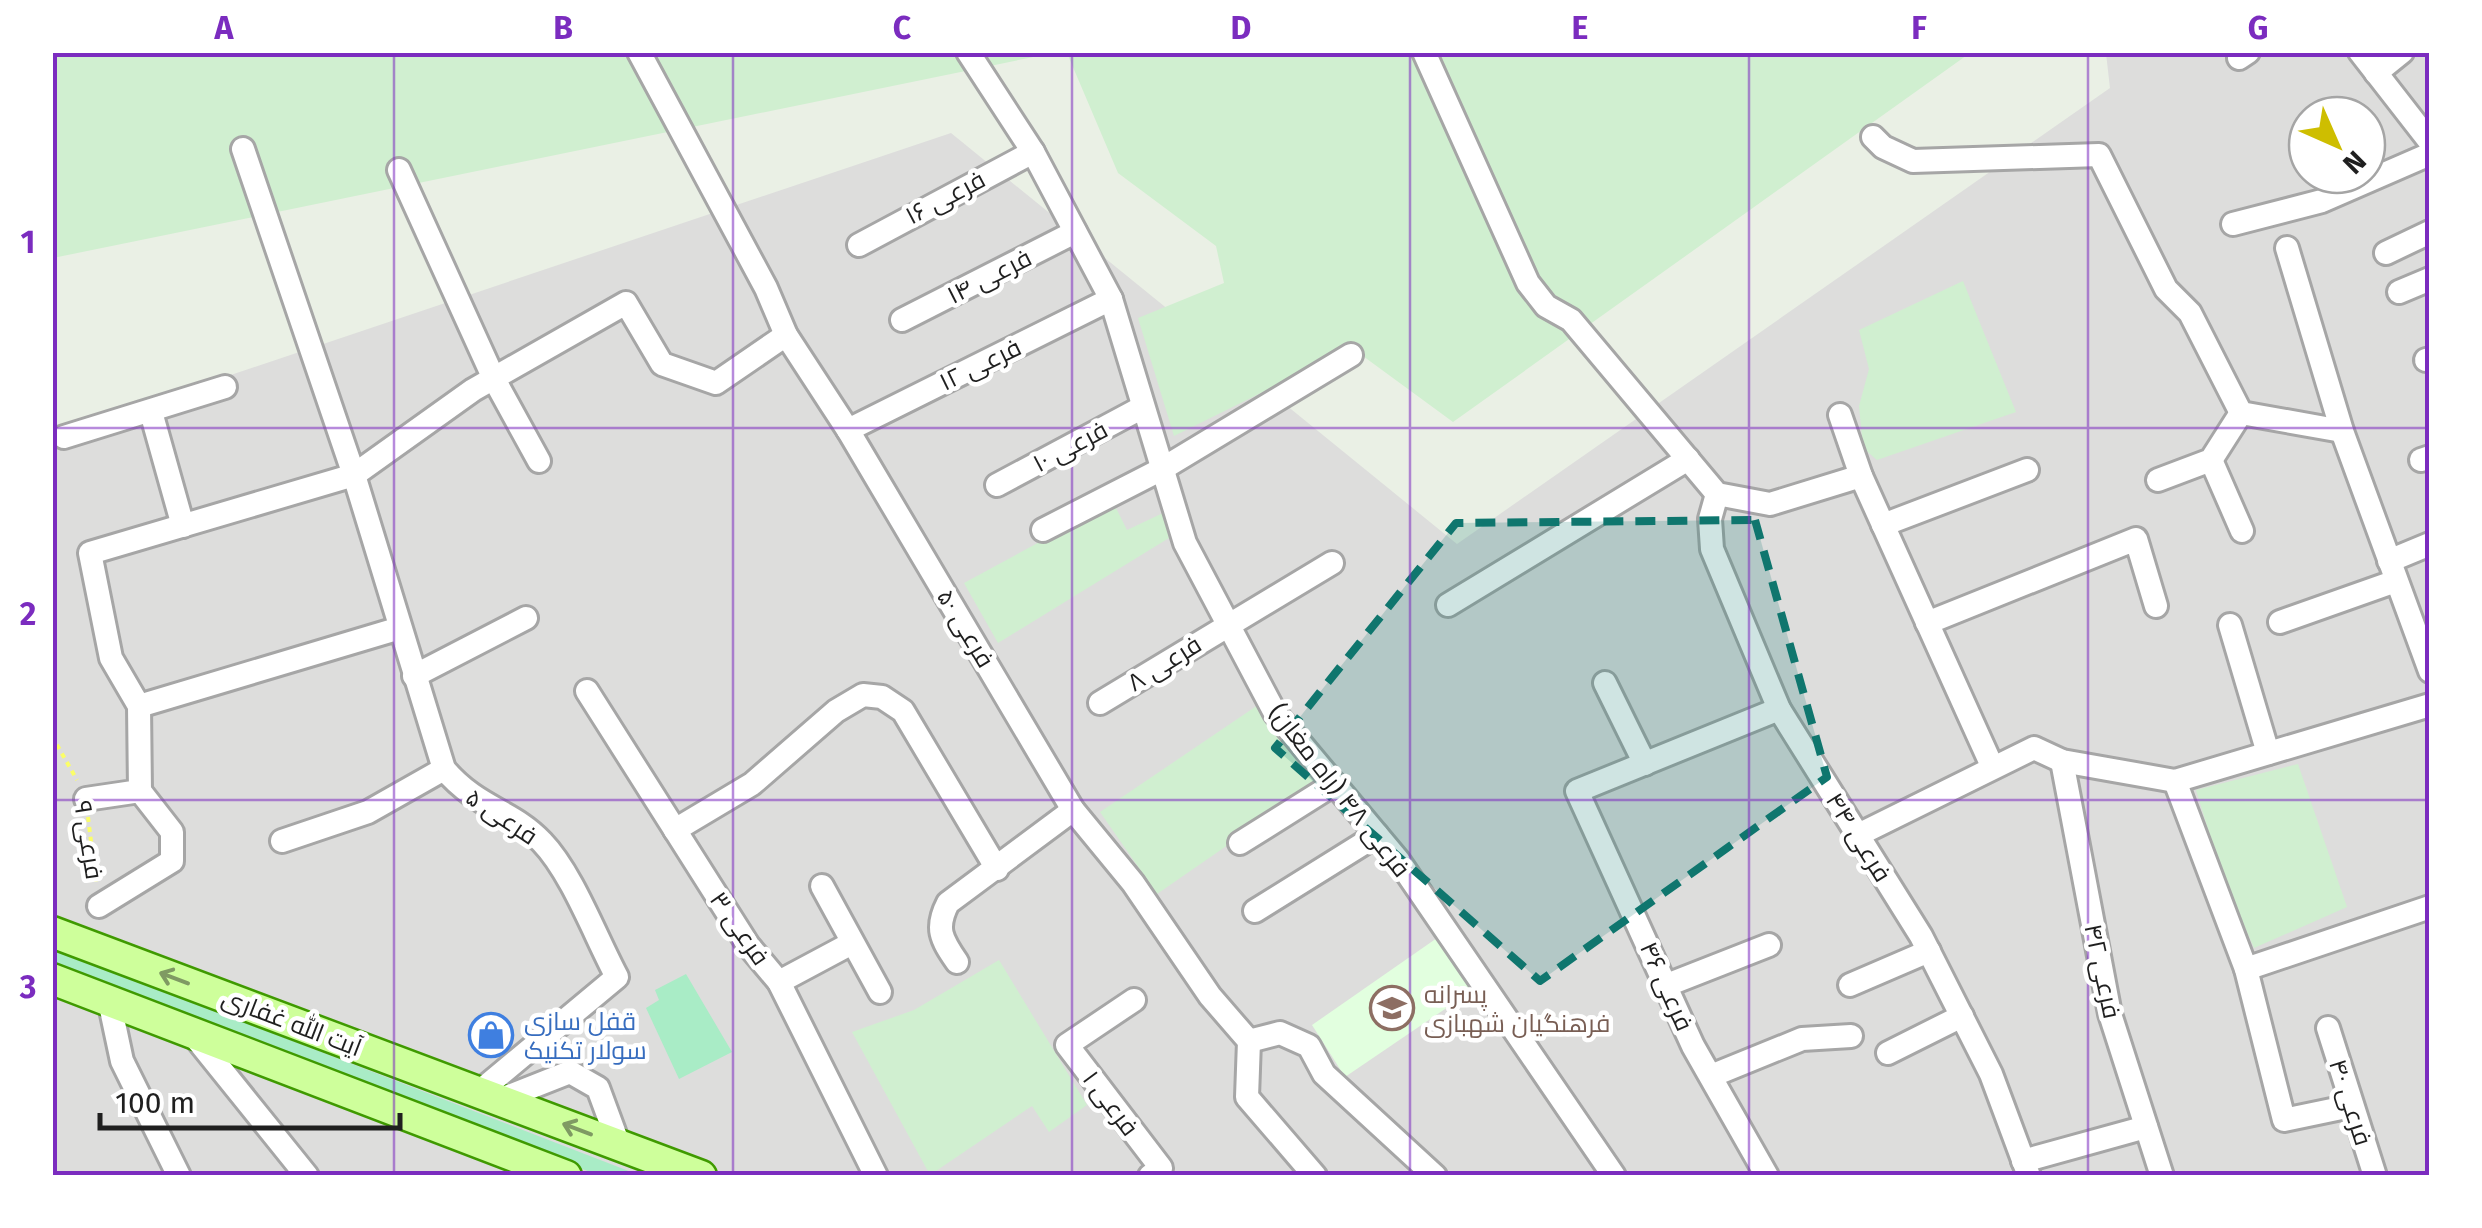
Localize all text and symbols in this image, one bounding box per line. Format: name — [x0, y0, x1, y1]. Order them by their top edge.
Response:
text: A — [214, 9, 235, 47]
text: B — [553, 9, 573, 47]
text: C — [893, 9, 912, 47]
text: D — [1231, 9, 1251, 47]
text: E — [1572, 9, 1588, 47]
text: F — [1911, 9, 1927, 47]
text: G — [2248, 9, 2268, 47]
north arrow — [2287, 95, 2387, 195]
text: N — [2336, 144, 2373, 181]
street label: فرعی ۱۶ — [901, 164, 990, 231]
text: 1 — [21, 223, 35, 261]
street label: فرعی ۱۴ — [942, 243, 1037, 311]
street label: فرعی ۱۲ — [935, 332, 1026, 397]
street label: فرعی ۱۰ — [1028, 415, 1113, 479]
street label: فرعی ۵۰ — [930, 584, 1000, 673]
text: 2 — [20, 595, 36, 633]
street label: فرعی ۸ — [1122, 629, 1207, 698]
street label: فرعی ۴۸ (راه مغان) — [1262, 698, 1416, 883]
street label: فرعی ۵ — [460, 782, 543, 852]
street label: فرعی ۴۴ — [1819, 787, 1897, 888]
street label: فرعی ۹ — [67, 799, 109, 882]
street label: فرعی ۳ — [703, 886, 775, 971]
street label: فرعی ۴۲ — [2077, 921, 2127, 1021]
street label: فرعی ۴۶ — [1633, 937, 1699, 1036]
text: 3 — [19, 968, 36, 1006]
one-way arrow — [159, 968, 190, 986]
place label: پسرانه فرهنگیان شهبازی — [1424, 980, 1611, 1039]
street label: آیت الله غفاری — [218, 981, 367, 1063]
school or university icon: پسرانه فرهنگیان شهبازی — [1369, 985, 1415, 1031]
place label: قفل سازی سولار تکنیک — [524, 1007, 647, 1066]
shop icon: قفل سازی سولار تکنیک — [468, 1012, 514, 1058]
street label: فرعی ۴۰ — [2322, 1055, 2378, 1149]
street label: فرعی ۱ — [1076, 1065, 1144, 1142]
scale bar — [100, 1068, 400, 1130]
text: 100 m — [115, 1085, 195, 1121]
one-way arrow — [562, 1119, 593, 1137]

